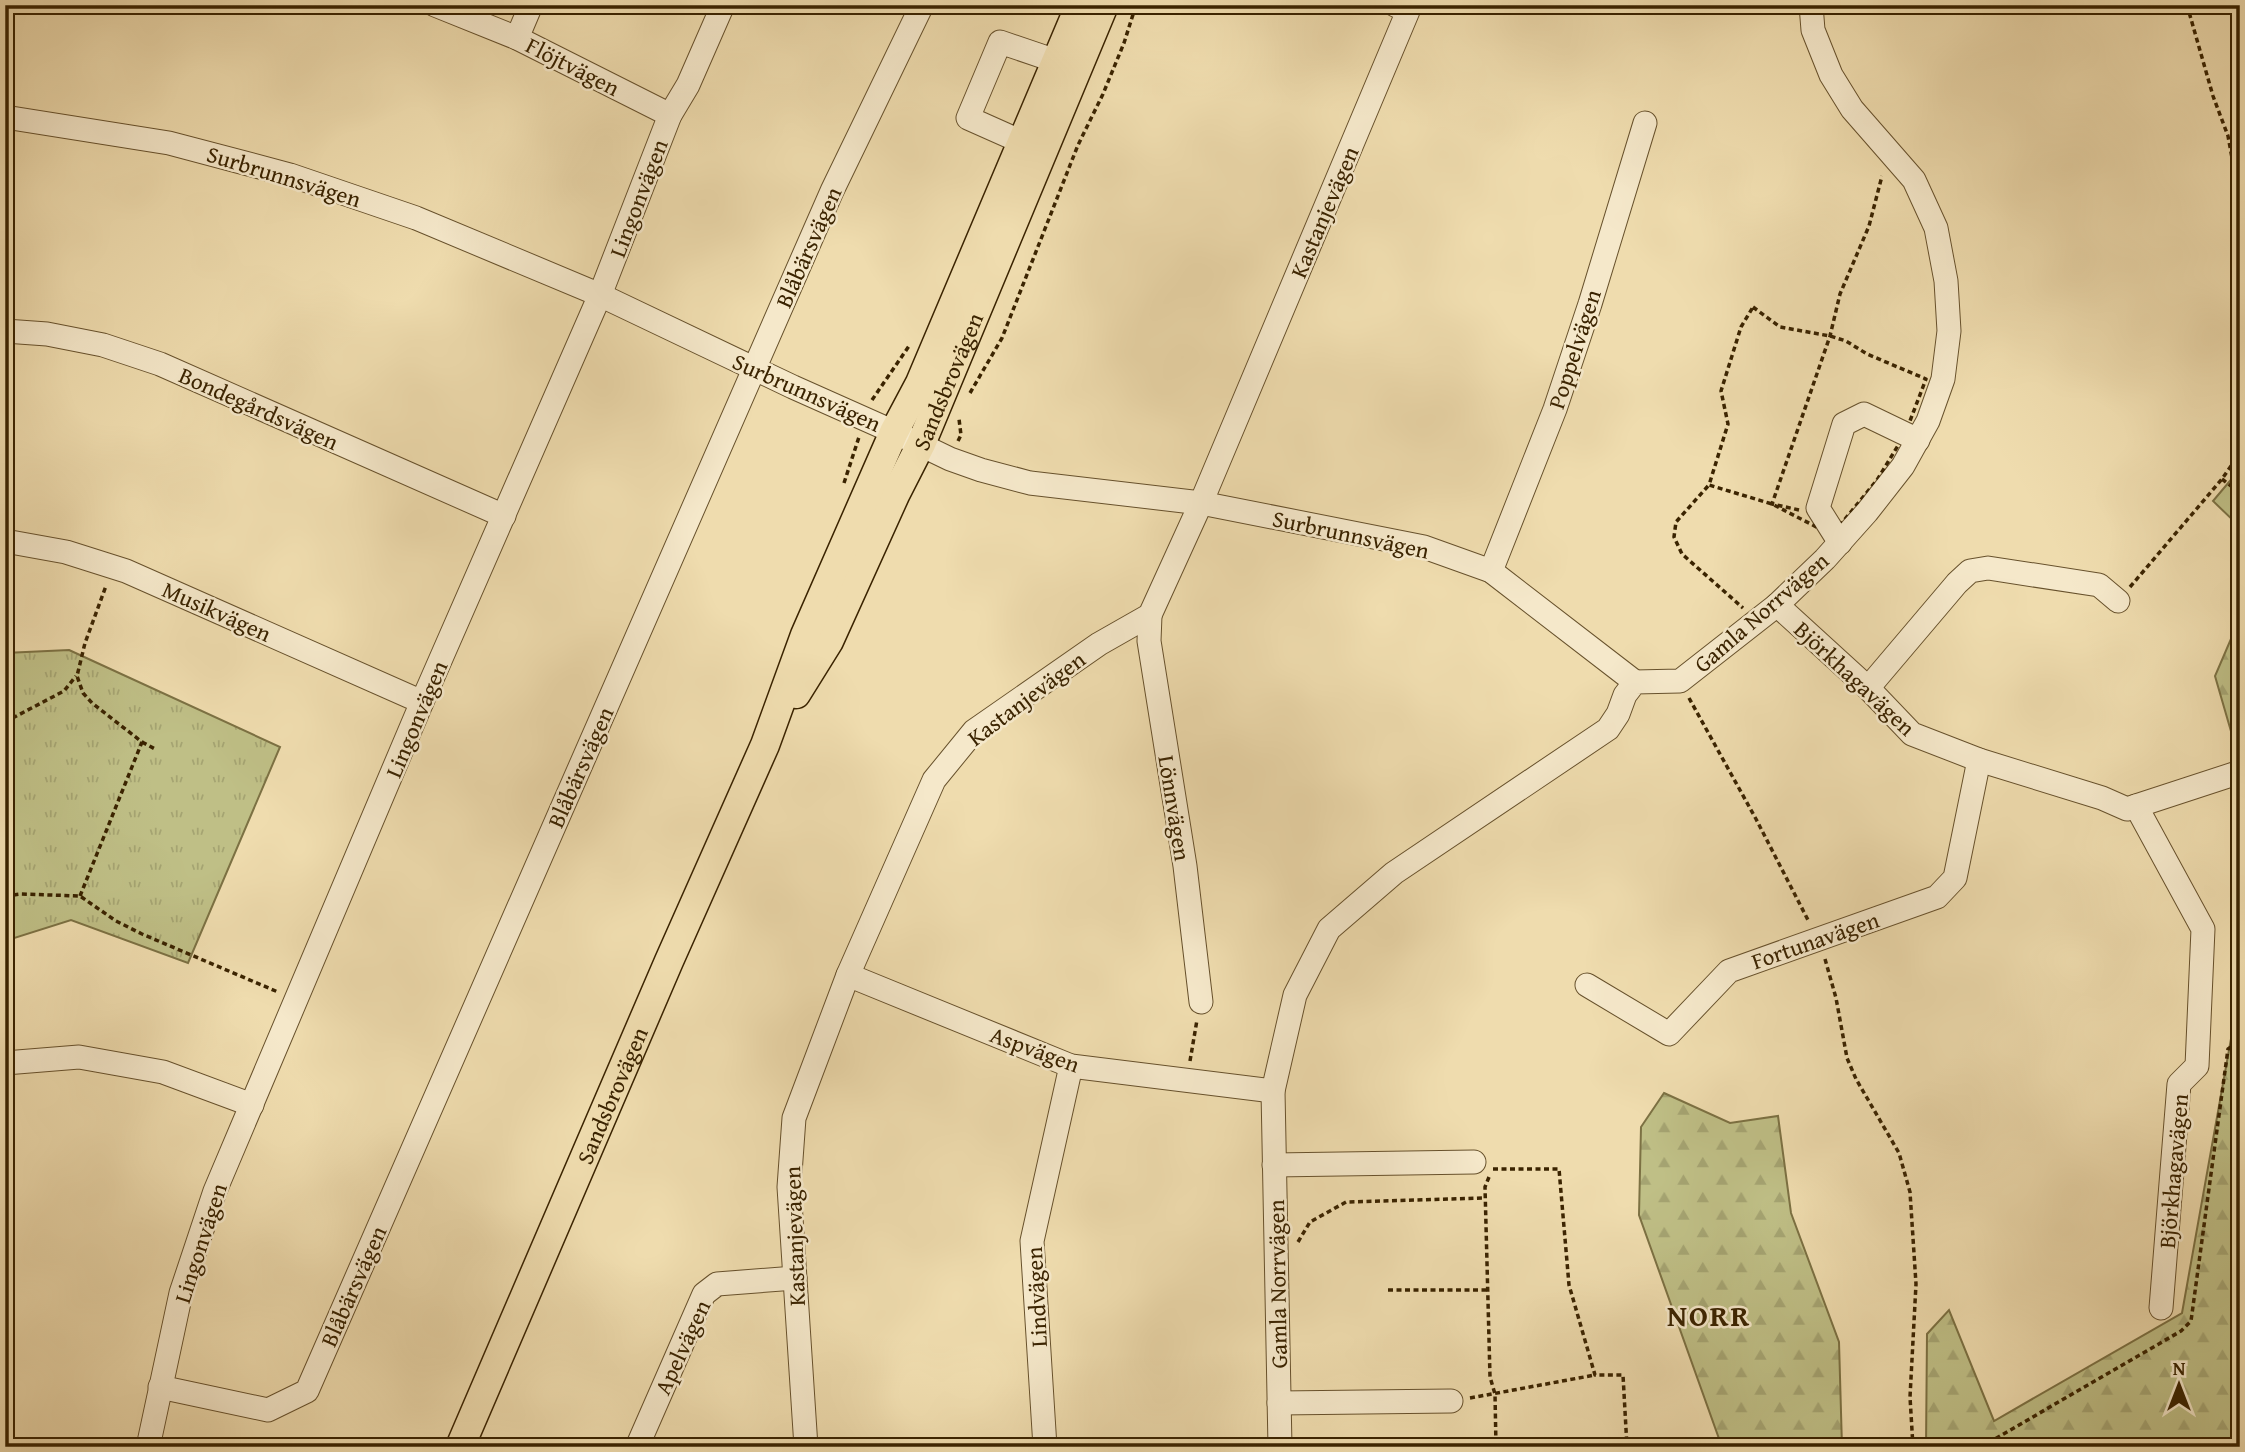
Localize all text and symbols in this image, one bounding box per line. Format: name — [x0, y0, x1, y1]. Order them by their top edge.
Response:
street label: Flöjtvägen — [520, 28, 626, 104]
street label: Lingonvägen — [600, 134, 676, 262]
street label: Surbrunnsvägen — [203, 137, 365, 215]
street label: Kastanjevägen — [1281, 141, 1367, 283]
street label: Blåbärsvägen — [767, 181, 849, 313]
street label: Poppelvägen — [1539, 285, 1609, 413]
street label: Sandsbrovägen — [904, 307, 991, 455]
street label: Surbrunnsvägen — [727, 345, 887, 440]
street label: Bondegårdsvägen — [174, 358, 344, 458]
street label: Surbrunnsvägen — [1270, 501, 1432, 567]
street label: Gamla Norrvägen — [1686, 544, 1836, 680]
street label: Musikvägen — [157, 572, 277, 650]
street label: Björkhagavägen — [1787, 613, 1923, 743]
street label: Kastanjevägen — [960, 643, 1092, 753]
street label: Lingonvägen — [377, 655, 455, 783]
street label: Blåbärsvägen — [539, 701, 621, 833]
street label: Lönnvägen — [1150, 753, 1200, 863]
street label: Fortunavägen — [1747, 903, 1883, 977]
street label: Aspvägen — [986, 1018, 1084, 1080]
street label: Sandsbrovägen — [567, 1021, 655, 1169]
street label: Björkhagavägen — [2150, 1092, 2196, 1250]
street label: Kastanjevägen — [775, 1165, 813, 1307]
street label: Lingonvägen — [165, 1179, 235, 1307]
street label: Gamla Norrvägen — [1259, 1199, 1295, 1369]
street label: Blåbärsvägen — [312, 1220, 394, 1352]
street label: Lindvägen — [1017, 1246, 1055, 1348]
district label: NORR — [1667, 1293, 1751, 1337]
street label: Apelvägen — [646, 1294, 718, 1400]
north arrow — [2144, 1350, 2214, 1420]
text: N — [2173, 1354, 2186, 1382]

